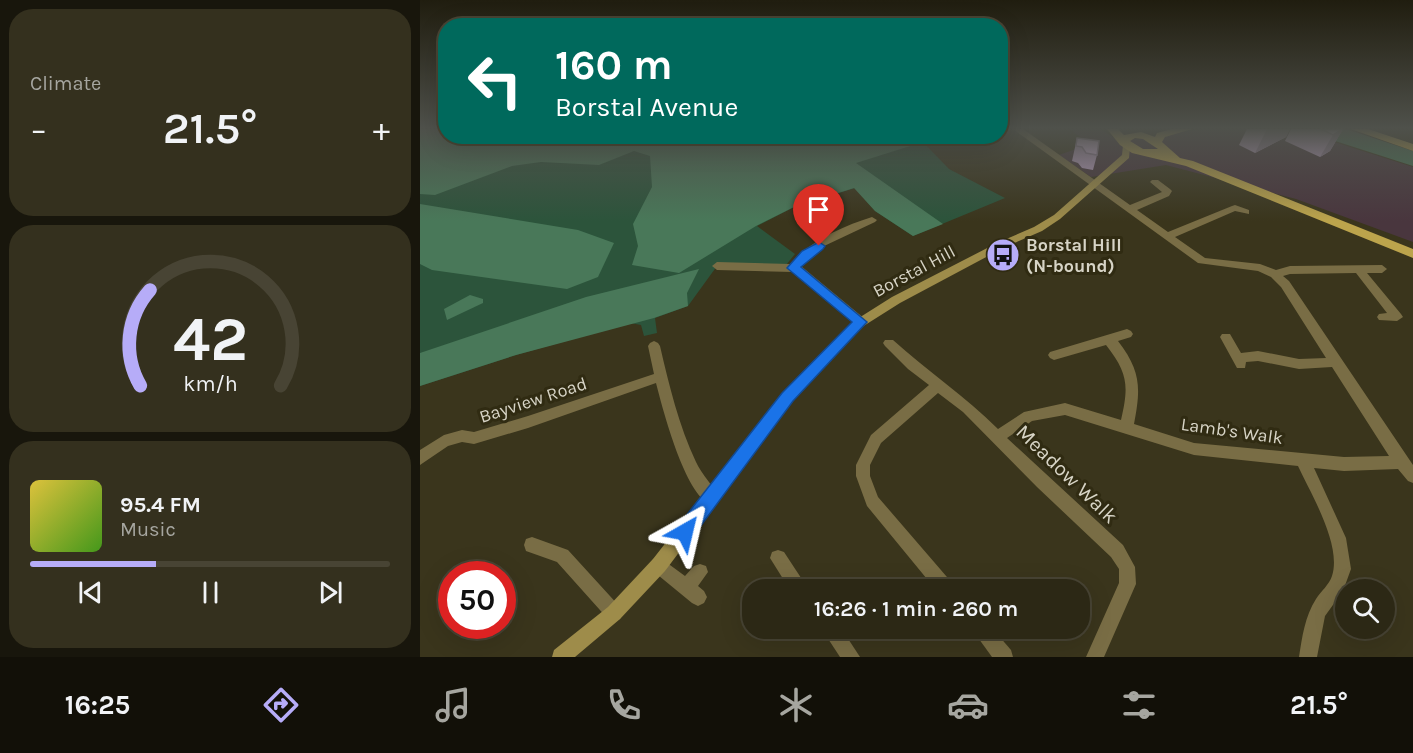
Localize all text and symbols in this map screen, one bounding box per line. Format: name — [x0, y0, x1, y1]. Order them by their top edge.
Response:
text: 160 m — [555, 40, 673, 90]
icon: left — [456, 42, 534, 120]
text: Climate — [30, 72, 101, 95]
text: Borstal Avenue — [555, 91, 738, 123]
text: 21.5° — [163, 102, 257, 154]
text: − — [30, 110, 47, 148]
text: + — [373, 110, 390, 148]
pin — [793, 184, 844, 246]
icon: arrive — [802, 193, 835, 226]
place label: Borstal Hill (N-bound) — [1026, 234, 1122, 277]
bus stop icon: Borstal Hill (N-bound) — [985, 237, 1021, 273]
street label: Borstal Hill — [869, 240, 959, 302]
text: 42 — [173, 303, 247, 376]
text: km/h — [183, 371, 237, 396]
street label: Bayview Road — [476, 372, 590, 428]
street label: Lamb's Walk — [1180, 413, 1284, 449]
street label: Meadow Walk — [1011, 420, 1123, 528]
text: 95.4 FM — [120, 492, 201, 518]
position arrow — [653, 500, 717, 564]
text: Music — [120, 518, 176, 541]
speed limit sign: 50 — [438, 561, 516, 639]
icon: previous — [74, 576, 107, 609]
icon: pause — [194, 576, 227, 609]
icon: next — [314, 576, 347, 609]
map controls — [1335, 579, 1395, 639]
button: search — [1335, 579, 1395, 639]
text: 16:26 · 1 min · 260 m — [814, 596, 1018, 622]
icon: directions — [260, 684, 302, 726]
icon: music — [432, 684, 474, 726]
icon: phone — [603, 684, 645, 726]
icon: climate — [775, 684, 817, 726]
icon: car — [947, 684, 989, 726]
icon: filters — [1118, 684, 1160, 726]
text: 16:25 — [65, 689, 130, 721]
text: 21.5° — [1290, 689, 1348, 721]

